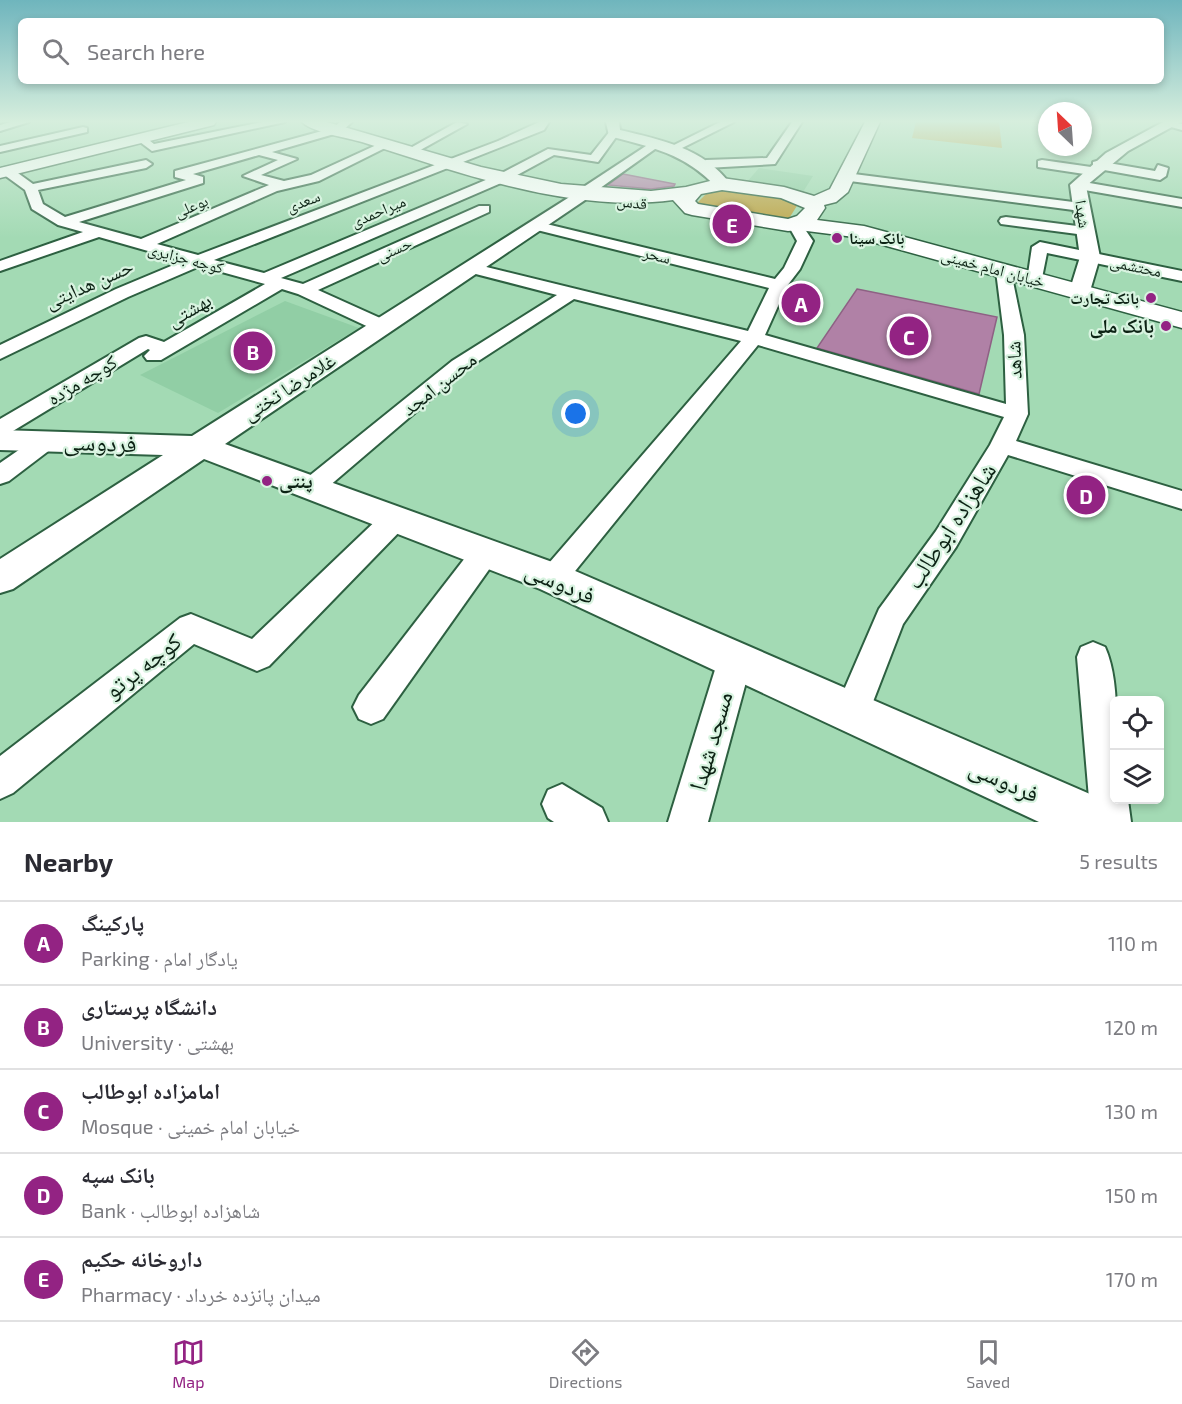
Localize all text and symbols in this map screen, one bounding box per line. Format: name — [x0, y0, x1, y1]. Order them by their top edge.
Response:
search box — [18, 18, 1164, 84]
icon: search — [39, 35, 72, 68]
text: Search here — [87, 38, 205, 64]
north arrow — [1038, 102, 1092, 156]
street label: سعدی — [283, 185, 323, 217]
street label: بوعلی — [171, 190, 211, 223]
street label: قدس — [616, 190, 648, 215]
street label: میراحمدی — [348, 191, 409, 232]
street label: شهدا — [1071, 199, 1095, 229]
pin: E — [712, 202, 752, 246]
place label: بانک سینا — [849, 228, 904, 248]
marker: بانک سینا — [830, 231, 844, 245]
street label: حسنی — [373, 232, 415, 266]
street label: کوچه جزایری — [146, 238, 226, 279]
street label: سحر — [640, 242, 673, 268]
street label: خیابان امام خمینی — [939, 245, 1047, 292]
street label: محتشمی — [1108, 251, 1163, 282]
street label: حسن هدایتی — [41, 253, 137, 314]
pin: A — [782, 280, 820, 326]
street label: بهشتی — [162, 287, 215, 332]
place label: بانک تجارت — [1070, 288, 1139, 308]
marker: بانک تجارت — [1144, 291, 1158, 305]
place label: بانک ملی — [1089, 313, 1154, 339]
pin: C — [890, 314, 928, 358]
marker: بانک ملی — [1159, 319, 1173, 333]
pin: B — [234, 328, 272, 374]
street label: شاهد — [1000, 341, 1026, 379]
street label: محسن امجد — [396, 346, 481, 421]
street label: غلامرضا تختی — [238, 347, 340, 426]
street label: کوچه مژده — [42, 349, 121, 410]
your location — [561, 399, 590, 428]
street label: فردوسی — [63, 426, 137, 458]
street label: شاهزاده ابوطالب — [898, 457, 1002, 594]
place label: پنتی — [279, 468, 313, 494]
pin: D — [1066, 472, 1106, 518]
marker: پنتی — [260, 474, 274, 488]
street label: فردوسی — [521, 554, 600, 610]
street label: کوچه پرتو — [98, 626, 187, 705]
street label: مسجد شهدا — [682, 688, 738, 793]
map controls — [1110, 696, 1164, 804]
button: locate — [1110, 696, 1164, 750]
button: layers — [1110, 750, 1164, 804]
street label: فردوسی — [965, 751, 1044, 809]
text: Nearby — [24, 846, 113, 877]
text: 5 results — [1079, 849, 1158, 873]
text: پارکینگ — [81, 909, 144, 935]
text: A — [37, 931, 50, 955]
text: 110 m — [1108, 931, 1158, 955]
text: Parking · یادگار امام — [81, 946, 238, 970]
text: دانشگاه پرستاری — [81, 993, 217, 1019]
text: B — [37, 1015, 50, 1039]
text: 120 m — [1105, 1015, 1158, 1039]
text: University · بهشتی — [81, 1030, 234, 1054]
text: امامزاده ابوطالب — [81, 1077, 220, 1103]
text: C — [38, 1099, 49, 1123]
text: 130 m — [1105, 1099, 1158, 1123]
text: Mosque · خیابان امام خمینی — [81, 1114, 300, 1138]
text: بانک سپه — [81, 1161, 155, 1187]
text: D — [37, 1183, 50, 1207]
text: 150 m — [1105, 1183, 1158, 1207]
text: Bank · شاهزاده ابوطالب — [81, 1198, 260, 1222]
text: داروخانه حکیم — [81, 1245, 202, 1271]
text: E — [38, 1267, 49, 1291]
text: 170 m — [1106, 1267, 1158, 1291]
text: Pharmacy · میدان پانزده خرداد — [81, 1282, 321, 1306]
tab: Map — [172, 1336, 205, 1391]
tab: Directions — [549, 1336, 622, 1391]
tab: Saved — [966, 1336, 1010, 1391]

